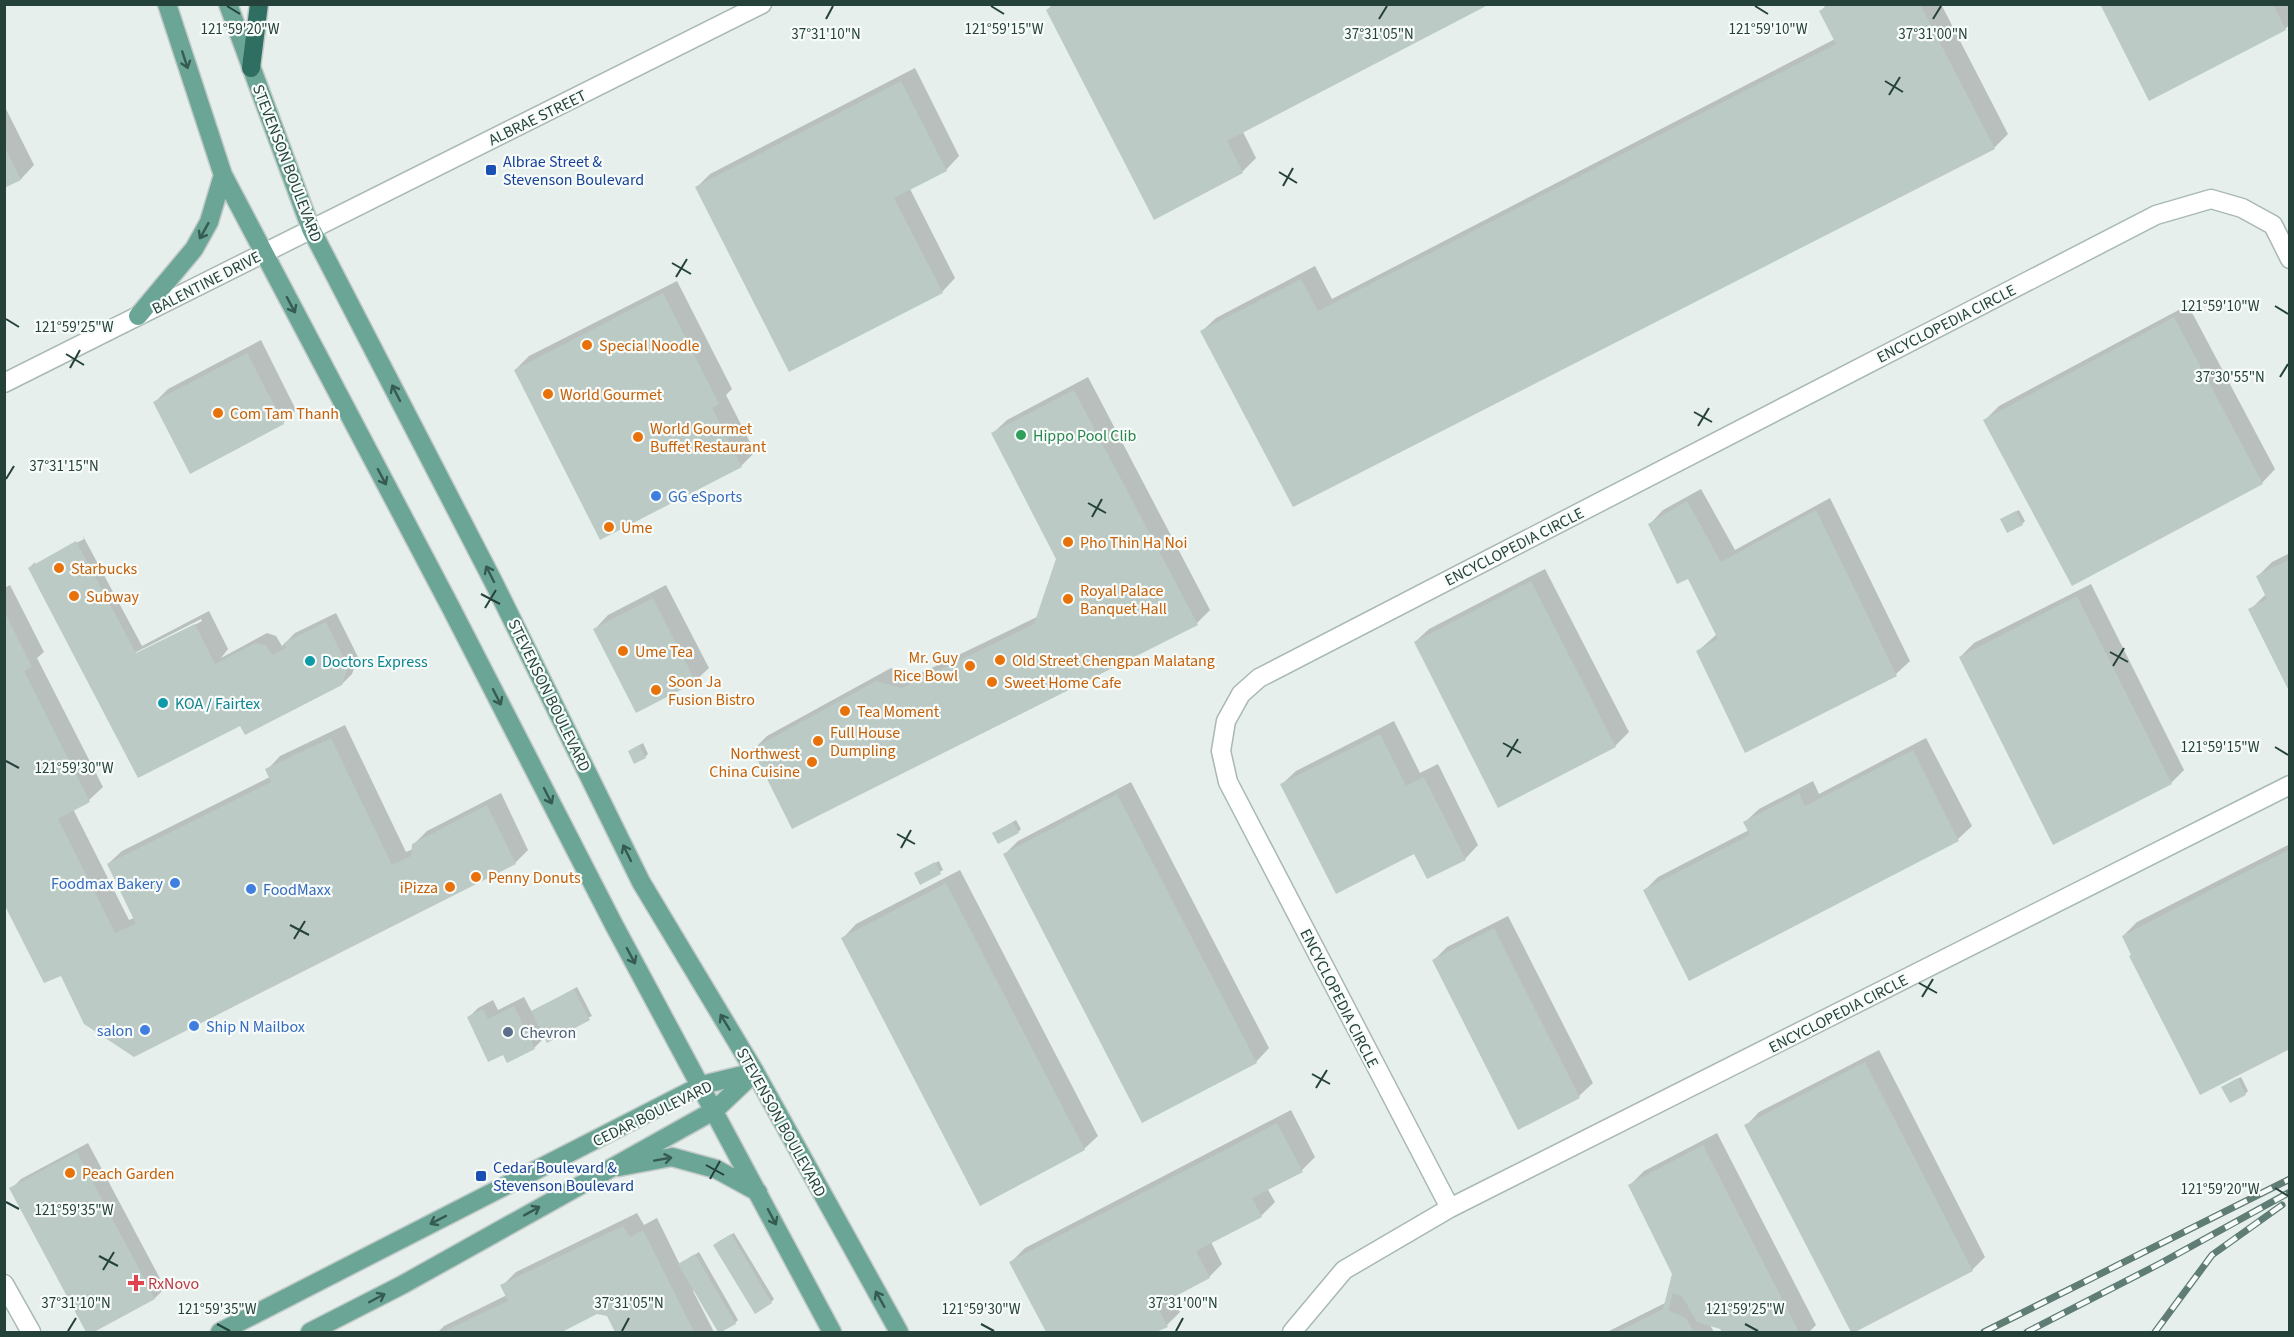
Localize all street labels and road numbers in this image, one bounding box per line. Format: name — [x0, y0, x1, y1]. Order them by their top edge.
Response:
street label: STEVENSON BOULEVARD — [247, 81, 327, 245]
street label: ALBRAE STREET — [485, 84, 591, 151]
street label: BALENTINE DRIVE — [148, 246, 265, 320]
street label: ENCYCLOPEDIA CIRCLE — [1873, 279, 2020, 369]
street label: ENCYCLOPEDIA CIRCLE — [1441, 502, 1588, 592]
street label: STEVENSON BOULEVARD — [503, 615, 596, 776]
street label: ENCYCLOPEDIA CIRCLE — [1294, 925, 1384, 1072]
street label: ENCYCLOPEDIA CIRCLE — [1765, 969, 1912, 1059]
street label: STEVENSON BOULEVARD — [731, 1044, 831, 1201]
street label: CEDAR BOULEVARD — [589, 1075, 716, 1152]

